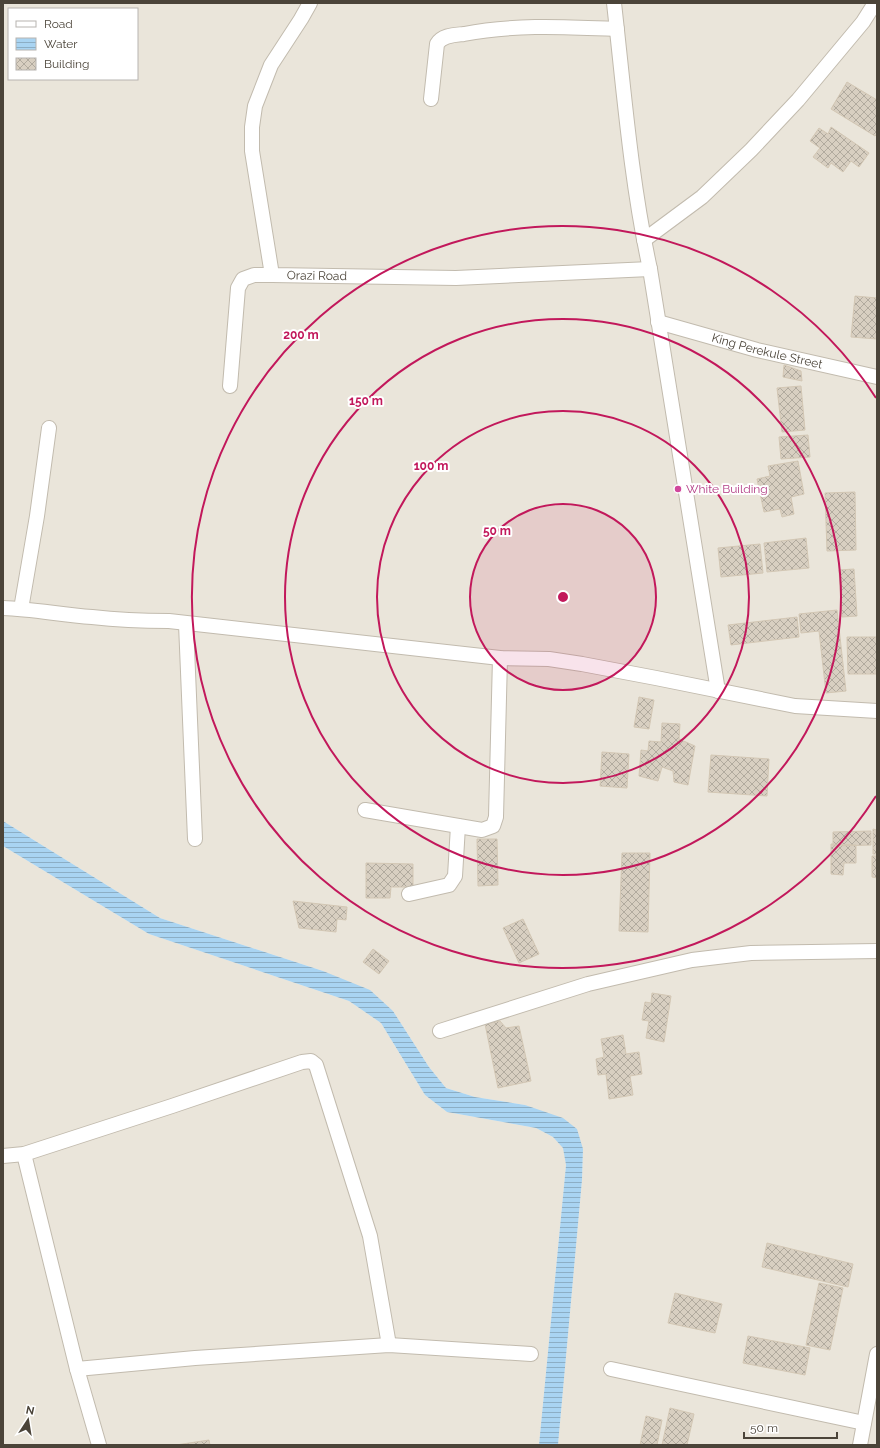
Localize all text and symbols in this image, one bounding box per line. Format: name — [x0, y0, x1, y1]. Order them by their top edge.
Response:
legend — [8, 8, 138, 80]
text: Road — [44, 17, 73, 31]
text: Water — [44, 37, 78, 51]
text: Building — [44, 57, 90, 71]
street label: Orazi Road — [287, 268, 347, 283]
text: 200 m — [283, 328, 319, 342]
street label: King Perekule Street — [710, 331, 824, 372]
text: 150 m — [349, 394, 383, 408]
text: 100 m — [414, 459, 448, 473]
place label: White Building — [686, 482, 768, 496]
marker: White Building — [673, 484, 683, 494]
text: 50 m — [483, 524, 511, 538]
centre of rings — [556, 590, 570, 604]
north arrow — [8, 1400, 48, 1440]
text: N — [25, 1403, 35, 1418]
scale bar — [744, 1414, 837, 1440]
text: 50 m — [750, 1421, 778, 1435]

